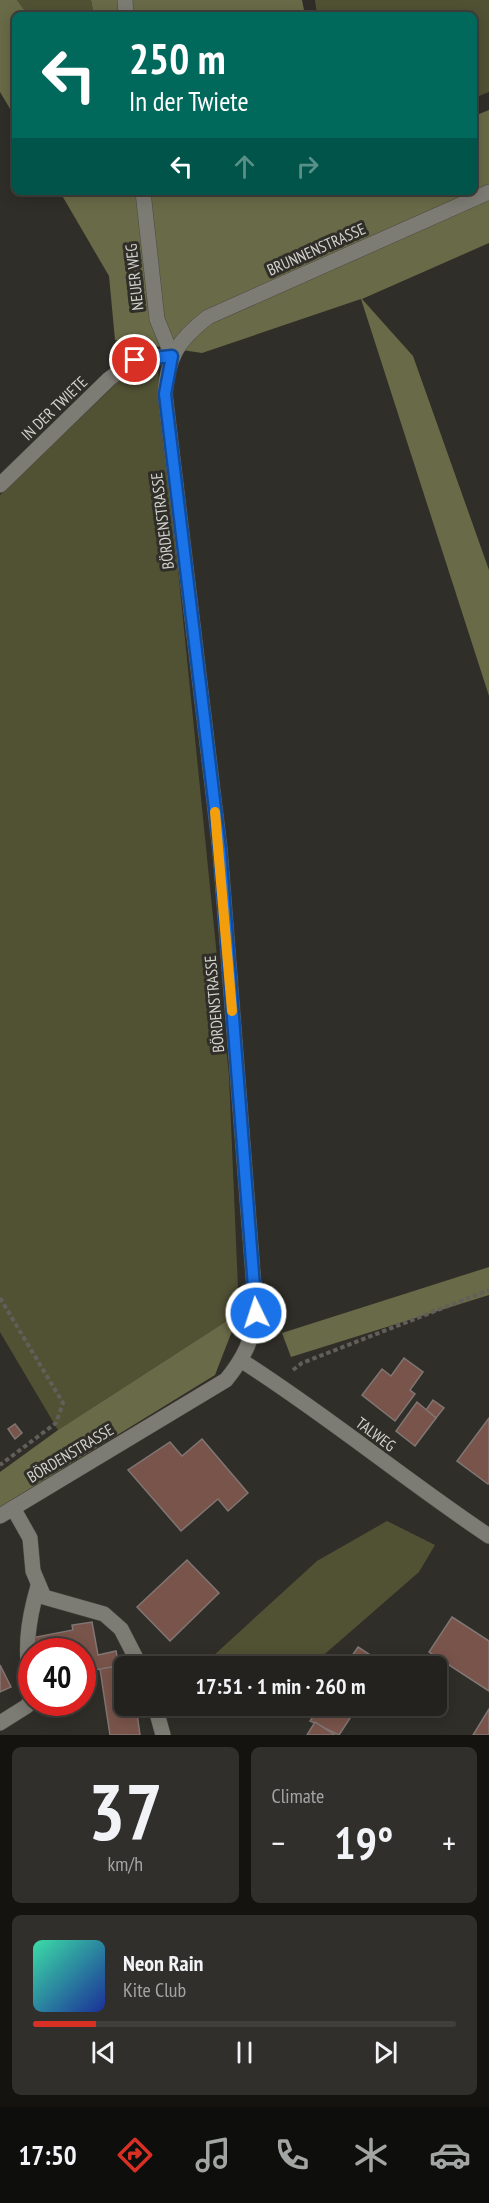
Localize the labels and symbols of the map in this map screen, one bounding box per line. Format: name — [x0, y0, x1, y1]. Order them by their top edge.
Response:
street label: BRUNNENSTRASSE — [264, 218, 368, 280]
street label: NEUER WEG — [121, 243, 147, 311]
pin — [109, 334, 160, 385]
street label: IN DER TWIETE — [17, 372, 91, 444]
street label: BÖRDENSTRASSE — [146, 471, 178, 571]
street label: BÖRDENSTRASSE — [200, 955, 228, 1053]
position arrow — [224, 1281, 288, 1345]
street label: TALWEG — [352, 1412, 400, 1456]
street label: BÖRDENSTRASSE — [23, 1419, 117, 1487]
speed limit sign: 40 — [18, 1638, 96, 1716]

